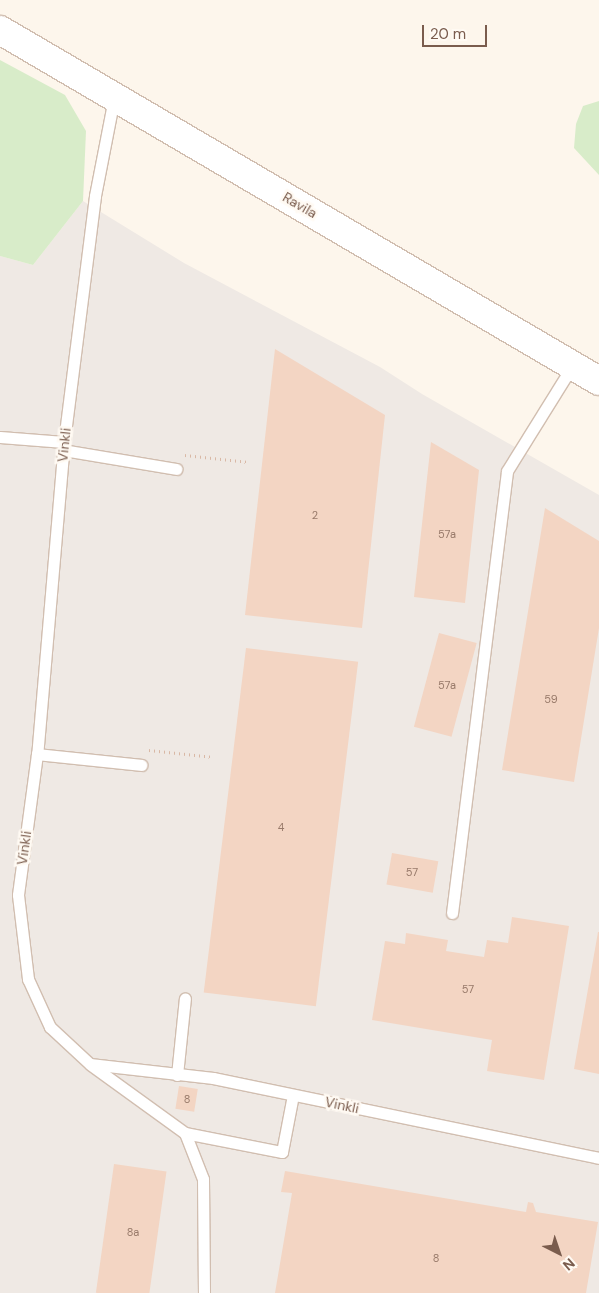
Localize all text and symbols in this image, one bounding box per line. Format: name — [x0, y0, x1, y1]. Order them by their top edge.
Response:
scale bar — [424, 15, 489, 47]
text: 20 m — [430, 24, 466, 44]
street label: Ravila — [280, 188, 320, 222]
street label: Vinkli — [54, 427, 74, 463]
house number: 2 — [312, 508, 318, 522]
house number: 57a — [438, 527, 456, 541]
house number: 57a — [438, 678, 456, 692]
house number: 59 — [544, 692, 558, 706]
house number: 4 — [278, 820, 284, 834]
street label: Vinkli — [13, 830, 35, 866]
house number: 57 — [406, 865, 418, 879]
house number: 57 — [462, 982, 474, 996]
house number: 8 — [184, 1092, 190, 1106]
street label: Vinkli — [323, 1093, 361, 1117]
house number: 8a — [127, 1225, 139, 1239]
north arrow — [534, 1228, 584, 1278]
house number: 8 — [433, 1251, 439, 1265]
text: N — [559, 1254, 579, 1274]

